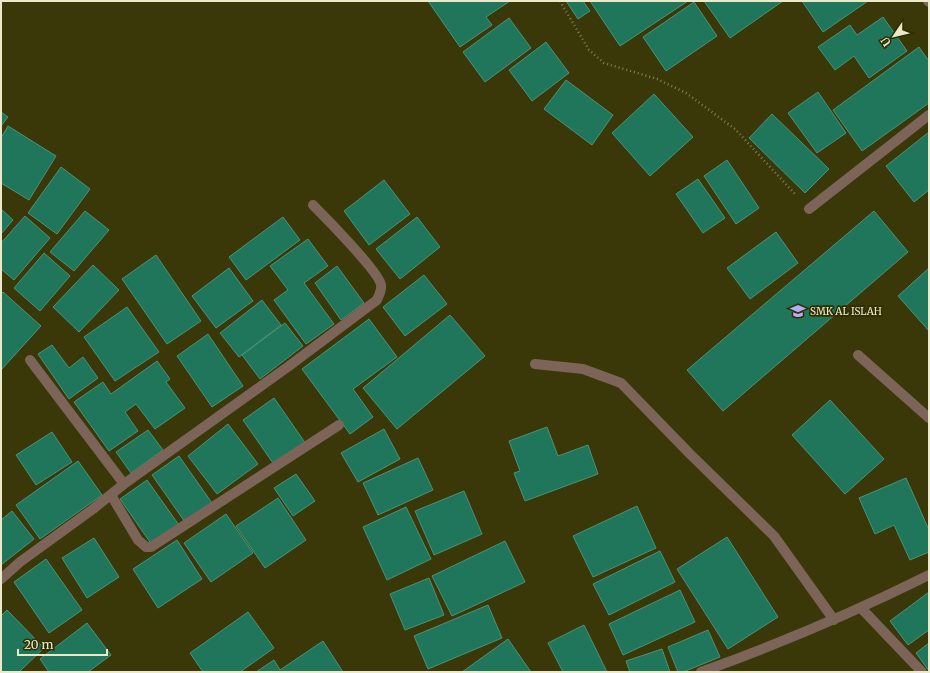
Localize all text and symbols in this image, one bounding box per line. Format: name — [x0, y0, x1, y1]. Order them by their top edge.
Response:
north arrow — [874, 16, 914, 56]
text: U — [877, 34, 894, 49]
school or university icon: SMK AL ISLAH — [789, 302, 807, 320]
place label: SMK AL ISLAH — [810, 305, 882, 318]
scale bar — [18, 631, 107, 657]
text: 20 m — [24, 637, 53, 652]

